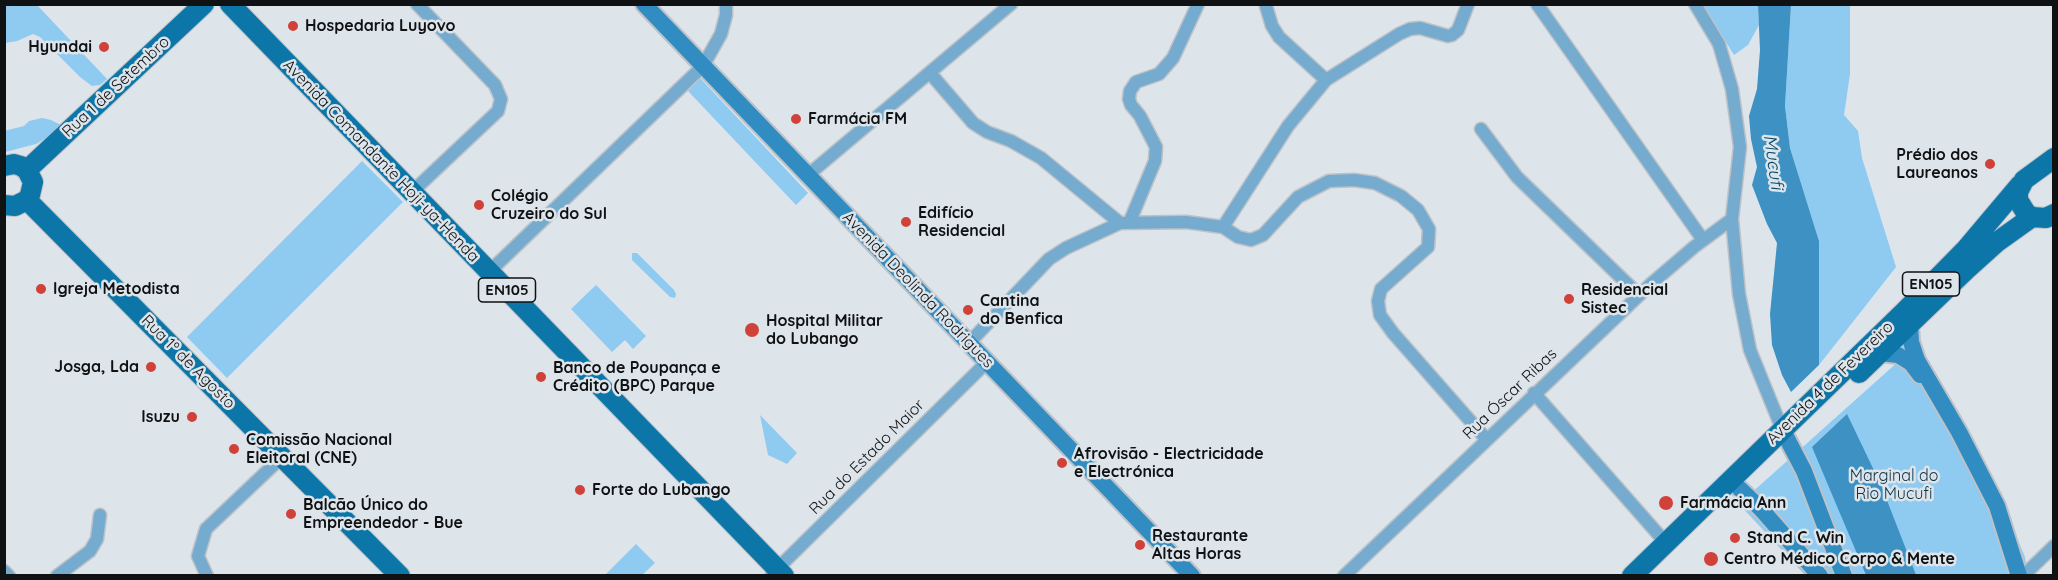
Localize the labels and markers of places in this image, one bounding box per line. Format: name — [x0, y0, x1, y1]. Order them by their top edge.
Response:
place label: Hospedaria Luyovo — [305, 16, 456, 36]
marker: Hospedaria Luyovo — [286, 19, 300, 33]
place label: Hyundai — [28, 37, 92, 57]
marker: Hyundai — [97, 40, 111, 54]
place label: Farmácia FM — [808, 109, 907, 129]
marker: Farmácia FM — [789, 112, 803, 126]
place label: Prédio dos Laureanos — [1896, 145, 1978, 183]
marker: Prédio dos Laureanos — [1983, 157, 1997, 171]
place label: Colégio Cruzeiro do Sul — [491, 186, 607, 224]
marker: Colégio Cruzeiro do Sul — [472, 198, 486, 212]
place label: Edifício Residencial — [918, 203, 1005, 241]
marker: Edifício Residencial — [899, 215, 913, 229]
place label: Igreja Metodista — [53, 279, 180, 299]
place label: Residencial Sistec — [1581, 280, 1668, 318]
marker: Igreja Metodista — [34, 282, 48, 296]
place label: Cantina do Benfica — [980, 291, 1063, 329]
marker: Residencial Sistec — [1562, 292, 1576, 306]
marker: Cantina do Benfica — [961, 303, 975, 317]
place label: Hospital Militar do Lubango — [766, 311, 883, 349]
marker: Hospital Militar do Lubango — [743, 321, 761, 339]
place label: Josga, Lda — [54, 357, 139, 377]
place label: Banco de Poupança e Crédito (BPC) Parque — [553, 358, 721, 396]
marker: Josga, Lda — [144, 360, 158, 374]
marker: Banco de Poupança e Crédito (BPC) Parque — [534, 370, 548, 384]
place label: Isuzu — [141, 407, 180, 427]
marker: Isuzu — [185, 410, 199, 424]
place label: Comissão Nacional Eleitoral (CNE) — [246, 430, 392, 468]
marker: Comissão Nacional Eleitoral (CNE) — [227, 442, 241, 456]
place label: Afrovisão - Electricidade e Electrónica — [1074, 444, 1264, 482]
marker: Afrovisão - Electricidade e Electrónica — [1055, 456, 1069, 470]
place label: Forte do Lubango — [592, 480, 730, 500]
marker: Forte do Lubango — [573, 483, 587, 497]
place label: Farmácia Ann — [1680, 493, 1786, 513]
marker: Farmácia Ann — [1657, 494, 1675, 512]
place label: Balcão Único do Empreendedor - Bue — [303, 495, 463, 533]
marker: Balcão Único do Empreendedor - Bue — [284, 507, 298, 521]
place label: Restaurante Altas Horas — [1152, 526, 1248, 564]
place label: Stand C. Win — [1747, 528, 1844, 548]
marker: Stand C. Win — [1728, 531, 1742, 545]
marker: Restaurante Altas Horas — [1133, 538, 1147, 552]
place label: Centro Médico Corpo & Mente — [1724, 549, 1955, 569]
marker: Centro Médico Corpo & Mente — [1702, 550, 1720, 568]

